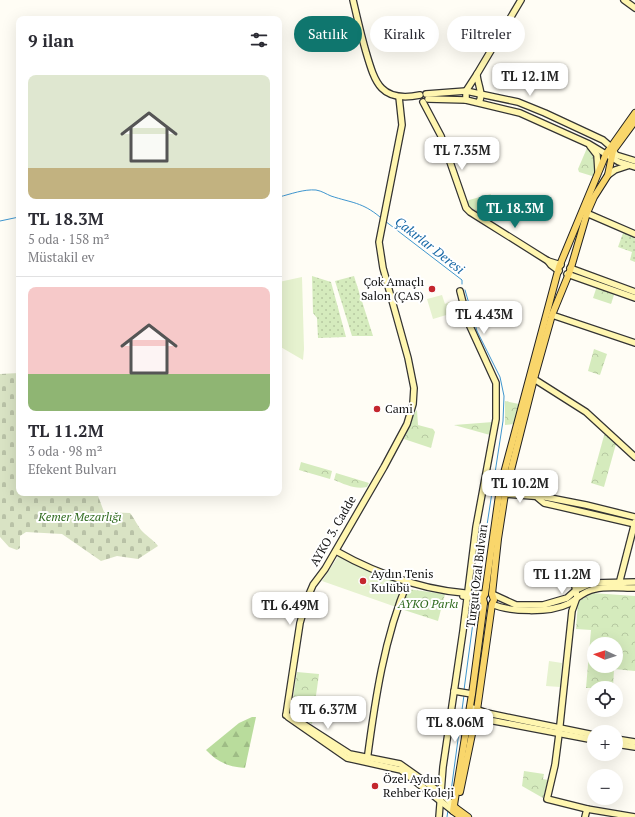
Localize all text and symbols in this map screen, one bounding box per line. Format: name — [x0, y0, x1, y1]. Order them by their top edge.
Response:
chip: Satılık — [294, 16, 362, 52]
chip: Kiralık — [370, 16, 439, 52]
chip: Filtreler — [447, 16, 525, 52]
text: 9 ilan — [28, 29, 74, 52]
icon: filters — [248, 29, 270, 51]
pin: TL 12.1M — [489, 63, 571, 97]
text: TL 12.1M — [501, 67, 559, 85]
icon: home — [113, 101, 185, 173]
pin: TL 7.35M — [421, 137, 503, 171]
text: TL 7.35M — [433, 141, 491, 159]
pin: TL 18.3M — [474, 195, 556, 229]
text: TL 18.3M — [486, 199, 544, 217]
text: TL 18.3M — [28, 207, 104, 230]
water label: Çakırlar Deresi — [392, 212, 469, 278]
text: 5 oda · 158 m² — [28, 230, 109, 248]
text: Müstakil ev — [28, 248, 94, 266]
place label: Çok Amaçlı Salon (ÇAS) — [361, 274, 424, 303]
marker: Çok Amaçlı Salon (ÇAS) — [427, 284, 437, 294]
pin: TL 4.43M — [443, 301, 525, 335]
text: TL 4.43M — [455, 305, 513, 323]
icon: home — [113, 313, 185, 385]
place label: Cami — [385, 401, 413, 416]
marker: Cami — [372, 404, 382, 414]
text: TL 11.2M — [28, 419, 104, 442]
text: 3 oda · 98 m² — [28, 442, 102, 460]
text: Efekent Bulvarı — [28, 460, 117, 478]
pin: TL 10.2M — [479, 470, 561, 504]
text: TL 10.2M — [491, 474, 549, 492]
street label: AYKO 3. Cadde — [306, 493, 359, 569]
park label: Kemer Mezarlığı — [37, 509, 122, 524]
street label: Turgut Ozal Bulvarı — [463, 523, 490, 629]
pin: TL 11.2M — [521, 561, 603, 595]
text: TL 11.2M — [533, 565, 591, 583]
place label: Aydın Tenis Kulübü — [371, 566, 433, 595]
marker: Aydın Tenis Kulübü — [358, 576, 368, 586]
pin: TL 6.49M — [249, 592, 331, 626]
text: TL 6.49M — [261, 596, 319, 614]
park label: AYKO Parkı — [397, 596, 458, 611]
north arrow — [587, 637, 623, 673]
map controls — [587, 637, 623, 805]
button: locate — [587, 681, 623, 717]
pin: TL 6.37M — [287, 696, 369, 730]
text: TL 6.37M — [299, 700, 357, 718]
pin: TL 8.06M — [414, 709, 496, 743]
text: TL 8.06M — [426, 713, 484, 731]
button: + — [587, 725, 623, 761]
button: − — [587, 769, 623, 805]
place label: Özel Aydın Rehber Koleji — [383, 771, 455, 800]
marker: Özel Aydın Rehber Koleji — [370, 781, 380, 791]

